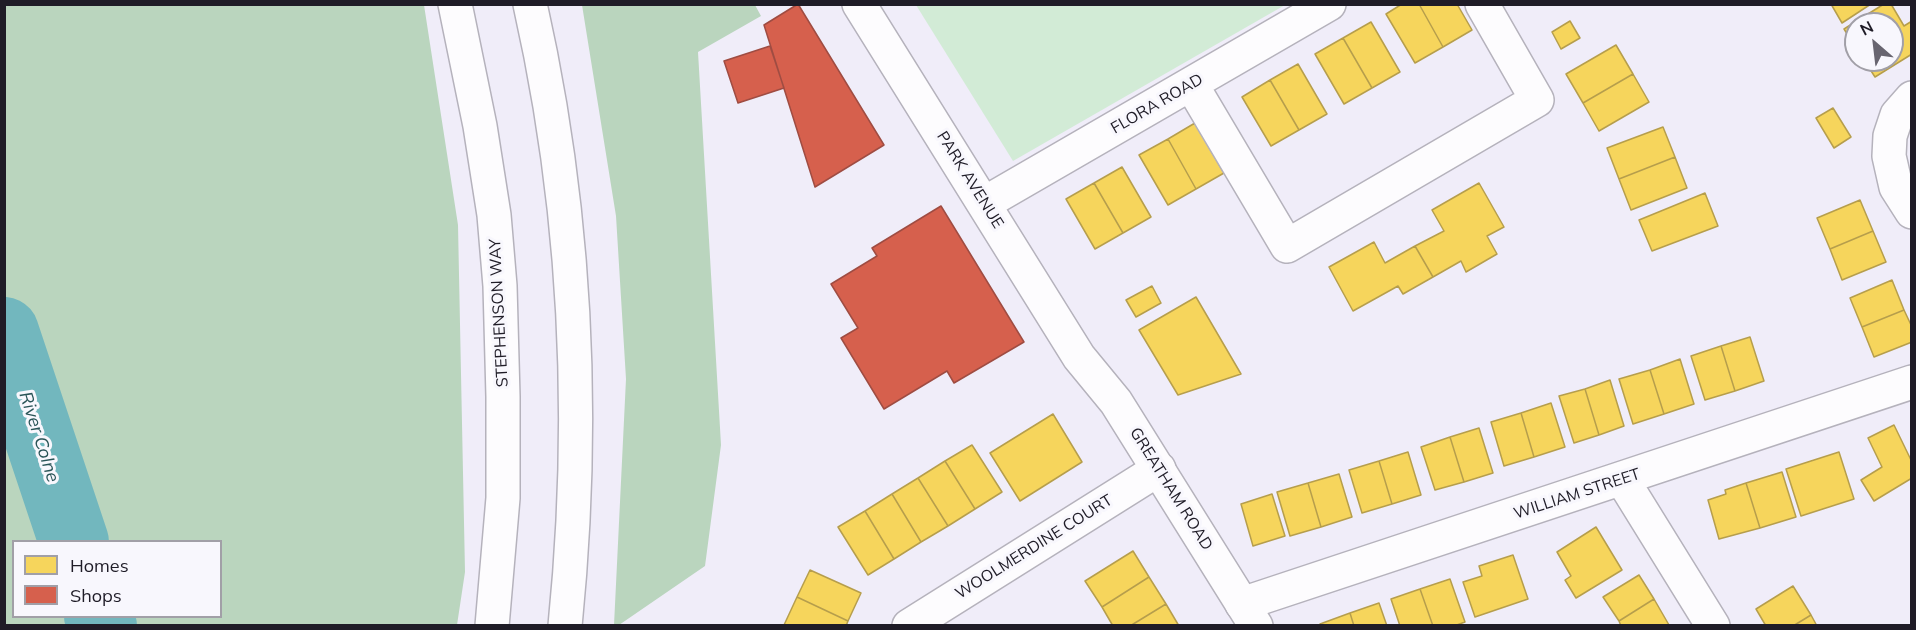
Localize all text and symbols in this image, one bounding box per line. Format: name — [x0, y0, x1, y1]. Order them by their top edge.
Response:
north arrow — [1844, 12, 1904, 72]
text: N — [1856, 16, 1877, 40]
street label: FLORA ROAD — [1108, 70, 1206, 138]
street label: PARK AVENUE — [932, 128, 1008, 232]
street label: STEPHENSON WAY — [486, 238, 512, 388]
water label: River Colne — [14, 389, 64, 485]
street label: GREATHAM ROAD — [1126, 424, 1216, 554]
street label: WILLIAM STREET — [1511, 464, 1643, 524]
street label: WOOLMERDINE COURT — [952, 491, 1116, 603]
legend — [12, 540, 222, 618]
text: Homes — [70, 554, 129, 577]
text: Shops — [70, 584, 122, 607]

